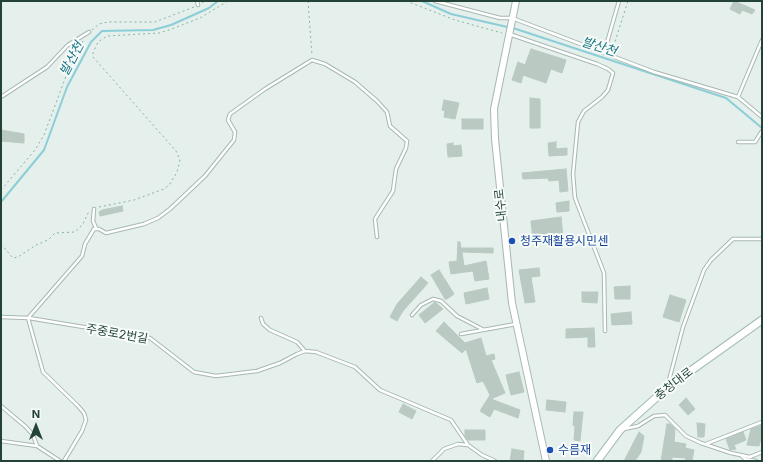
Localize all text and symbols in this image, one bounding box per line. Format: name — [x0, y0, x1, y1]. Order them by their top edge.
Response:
water label: 발산천 — [580, 34, 618, 60]
water label: 발산천 — [57, 39, 87, 79]
street label: 내수로 — [492, 188, 510, 222]
place label: 청주재활용시민센 — [520, 234, 608, 248]
marker: 청주재활용시민센 — [507, 236, 517, 246]
street label: 주중로2번길 — [85, 321, 149, 347]
street label: 충청대로 — [652, 365, 696, 403]
north arrow — [16, 406, 56, 446]
text: N — [32, 407, 40, 421]
place label: 수름재 — [558, 443, 591, 457]
marker: 수름재 — [545, 445, 555, 455]

